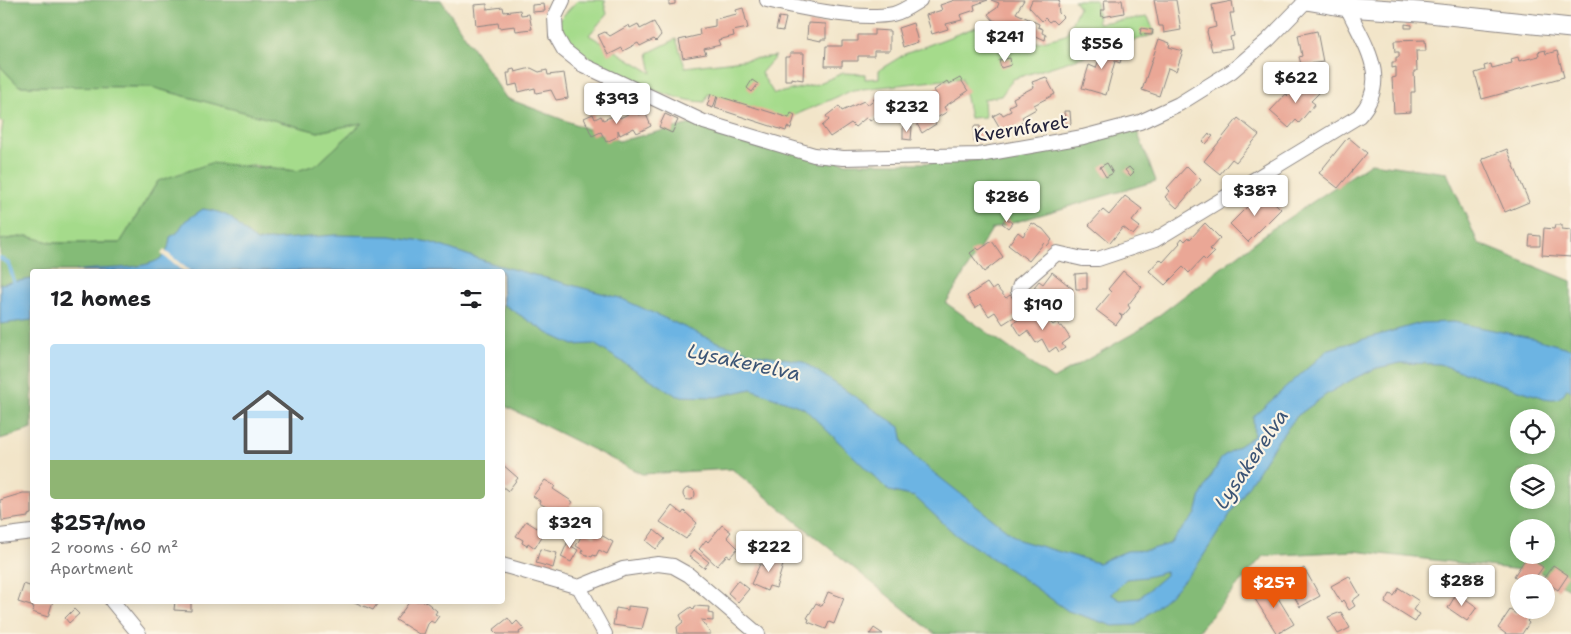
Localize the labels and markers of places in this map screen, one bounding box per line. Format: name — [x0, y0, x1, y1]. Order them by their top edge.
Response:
pin: $241 — [975, 20, 1035, 63]
pin: $556 — [1072, 28, 1132, 70]
pin: $622 — [1266, 62, 1326, 104]
pin: $393 — [587, 82, 647, 125]
pin: $232 — [877, 90, 937, 133]
pin: $387 — [1225, 174, 1285, 217]
pin: $286 — [977, 180, 1037, 223]
pin: $190 — [1013, 288, 1073, 331]
pin: $329 — [540, 506, 600, 549]
pin: $222 — [739, 530, 799, 573]
pin: $288 — [1432, 564, 1492, 607]
pin: $257 — [1244, 566, 1304, 609]

